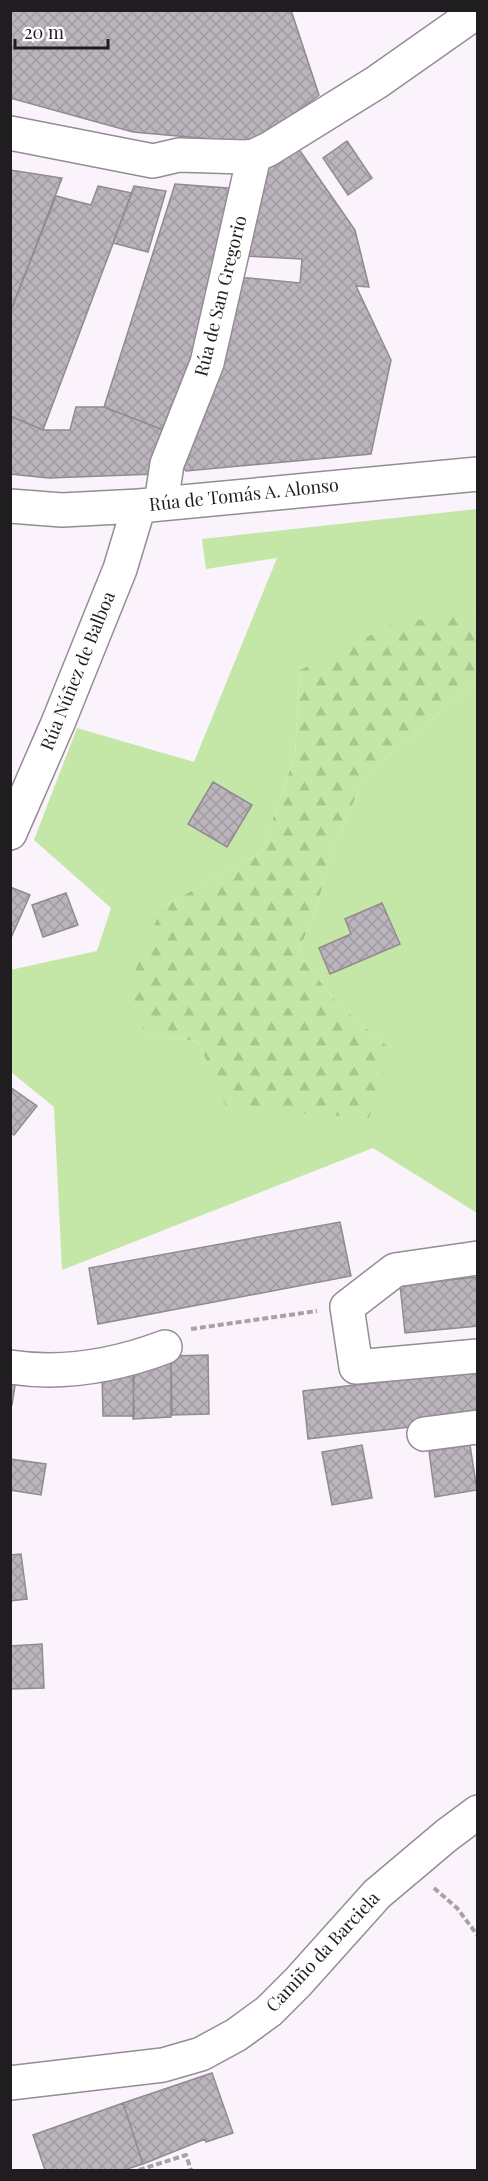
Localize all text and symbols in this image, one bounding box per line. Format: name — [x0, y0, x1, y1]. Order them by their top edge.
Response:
scale bar — [15, 12, 108, 50]
text: 20 m — [24, 20, 64, 44]
street label: Rúa de San Gregorio — [188, 213, 252, 379]
street label: Rúa de Tomás A. Alonso — [148, 472, 340, 516]
street label: Rúa Núñez de Balboa — [34, 588, 120, 754]
street label: Camiño da Barciela — [260, 1886, 384, 2017]

